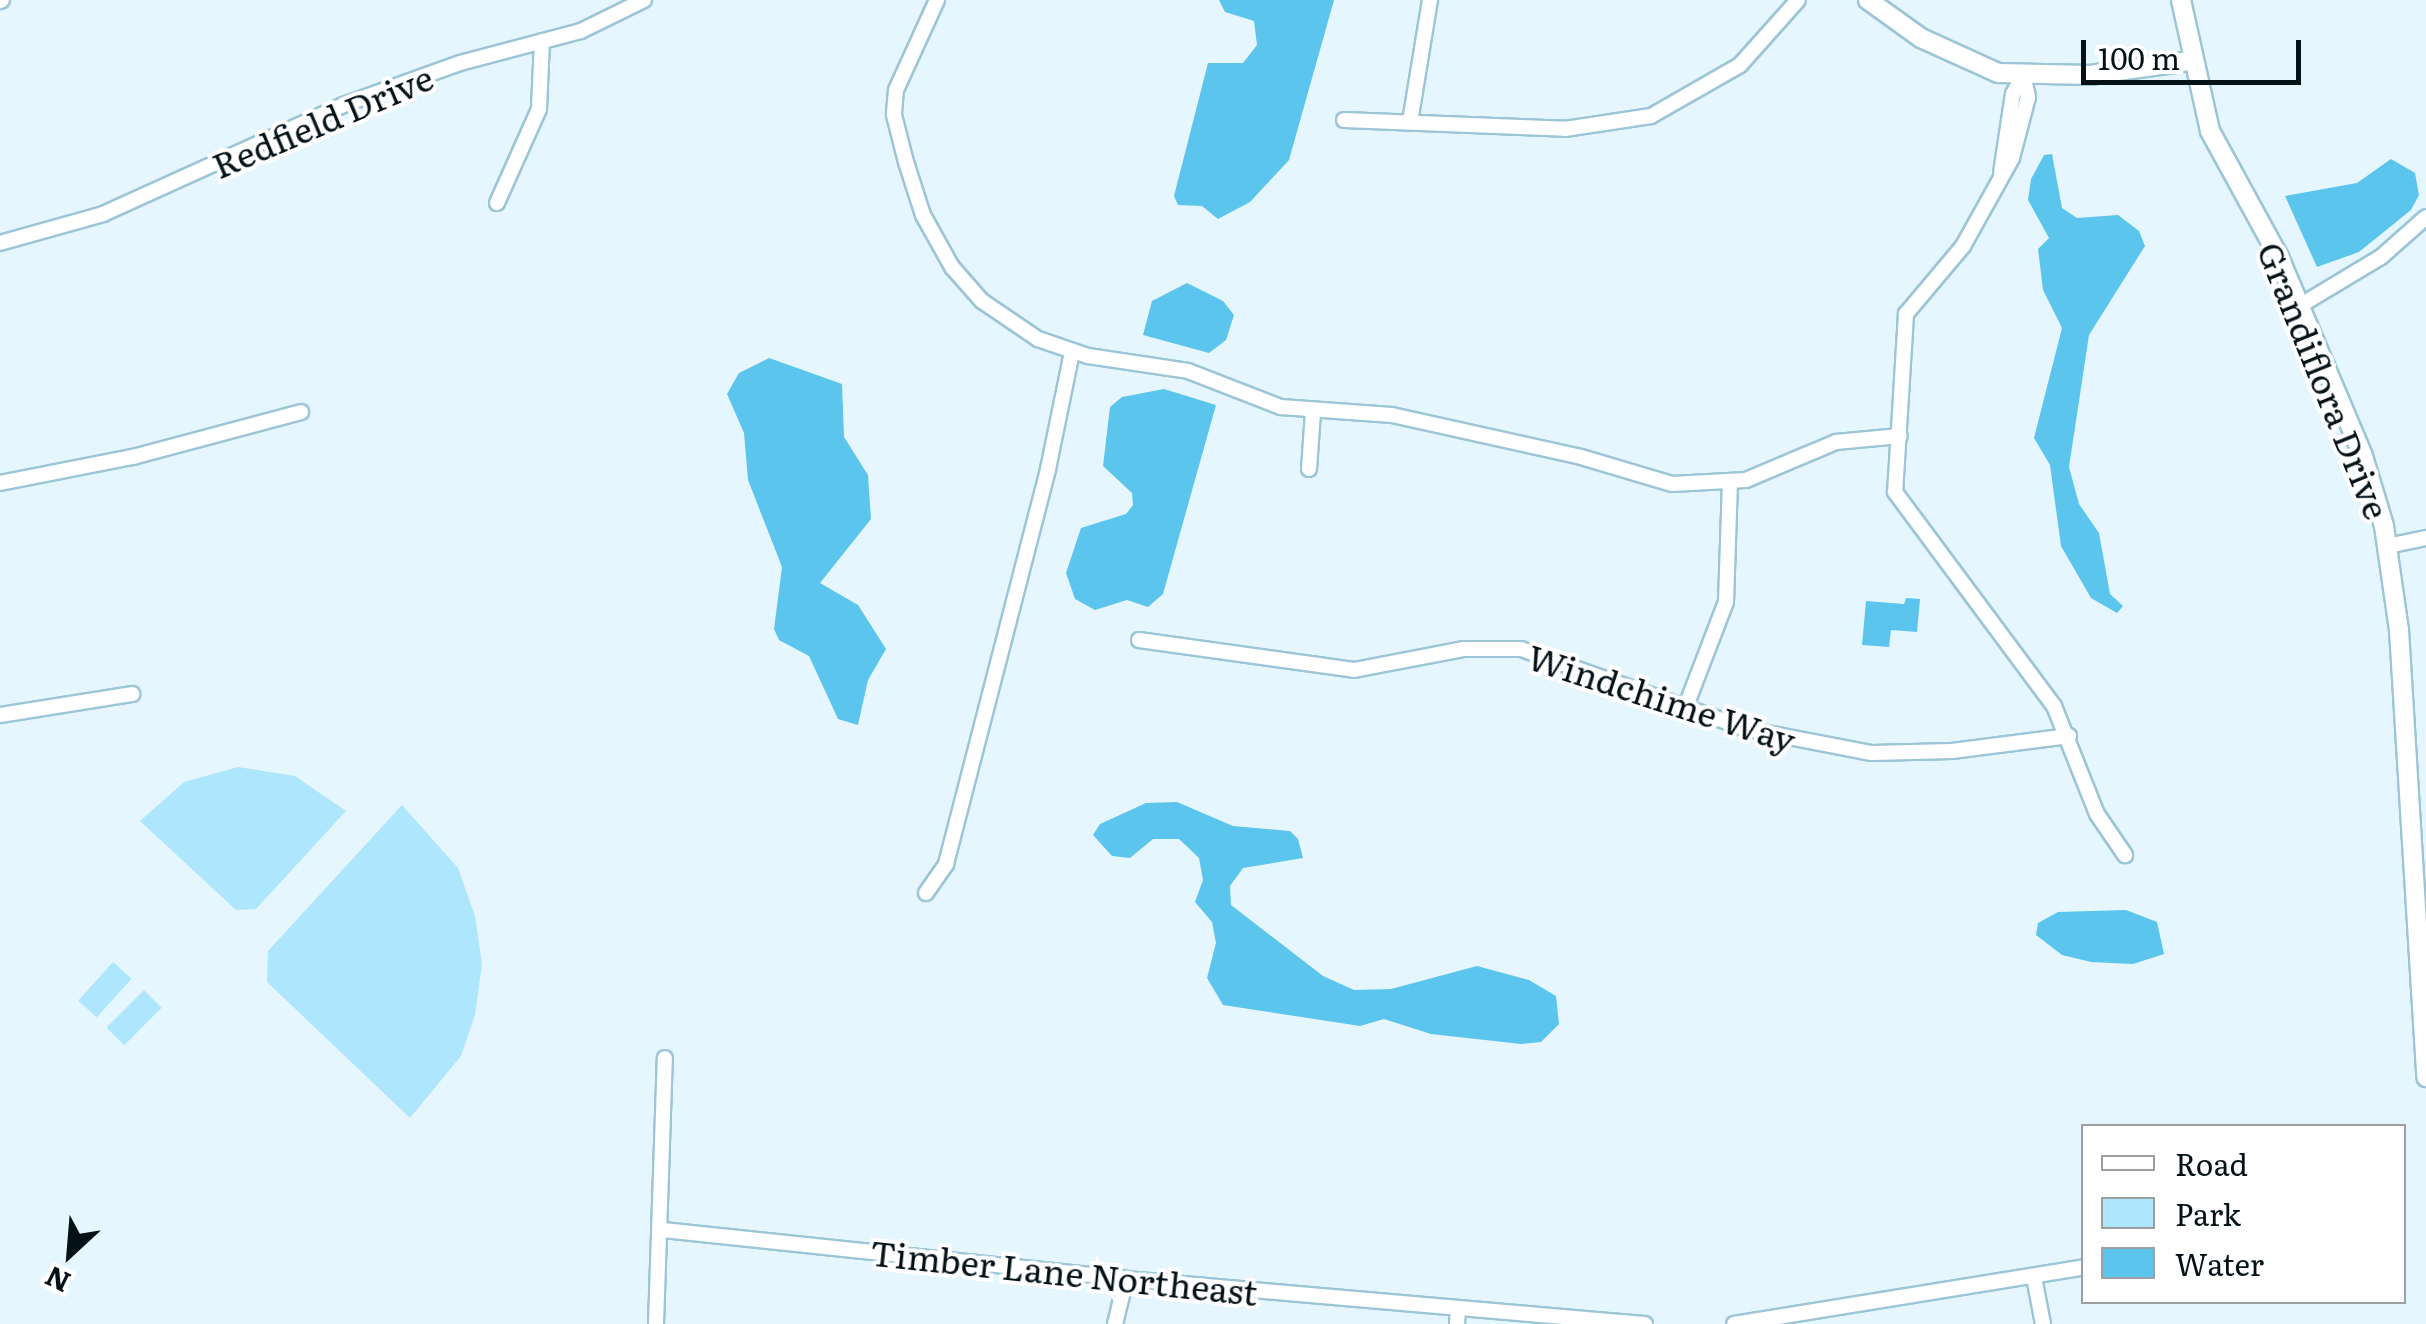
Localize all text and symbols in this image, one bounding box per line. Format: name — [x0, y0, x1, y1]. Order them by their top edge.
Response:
scale bar — [2086, 20, 2306, 82]
text: 100 m — [2098, 35, 2180, 79]
street label: Redfield Drive — [205, 55, 439, 185]
street label: Grandiflora Drive — [2250, 235, 2400, 525]
street label: Windchime Way — [1523, 634, 1801, 760]
legend — [2081, 1124, 2406, 1304]
text: Road — [2175, 1141, 2248, 1185]
text: Park — [2175, 1191, 2241, 1235]
north arrow — [20, 1204, 120, 1304]
street label: Timber Lane Northeast — [868, 1230, 1260, 1312]
text: Water — [2175, 1241, 2264, 1285]
text: N — [37, 1257, 77, 1305]

